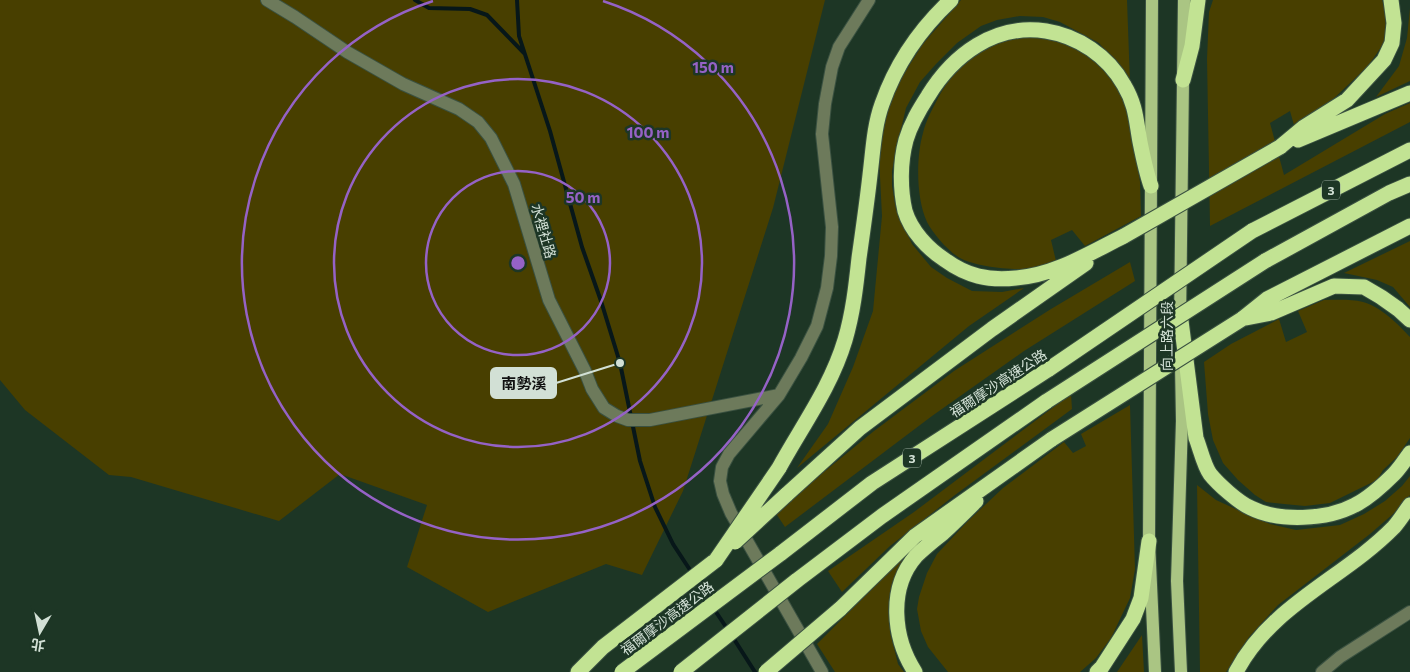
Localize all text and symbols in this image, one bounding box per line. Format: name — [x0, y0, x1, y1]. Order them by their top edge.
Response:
text: 150 m — [692, 58, 734, 76]
text: 100 m — [627, 123, 669, 141]
road number: 3 — [1322, 180, 1340, 200]
text: 50 m — [566, 188, 600, 206]
street label: 水裡社路 — [528, 202, 560, 260]
centre of rings — [509, 254, 527, 272]
street label: 向上路六段 — [1158, 301, 1175, 371]
street label: 福爾摩沙高速公路 — [946, 345, 1050, 421]
callout: 南勢溪 — [491, 368, 556, 398]
text: 南勢溪 — [501, 374, 547, 392]
road number: 3 — [903, 448, 921, 468]
street label: 福爾摩沙高速公路 — [617, 578, 717, 658]
north arrow — [15, 607, 65, 657]
text: 北 — [30, 636, 46, 655]

